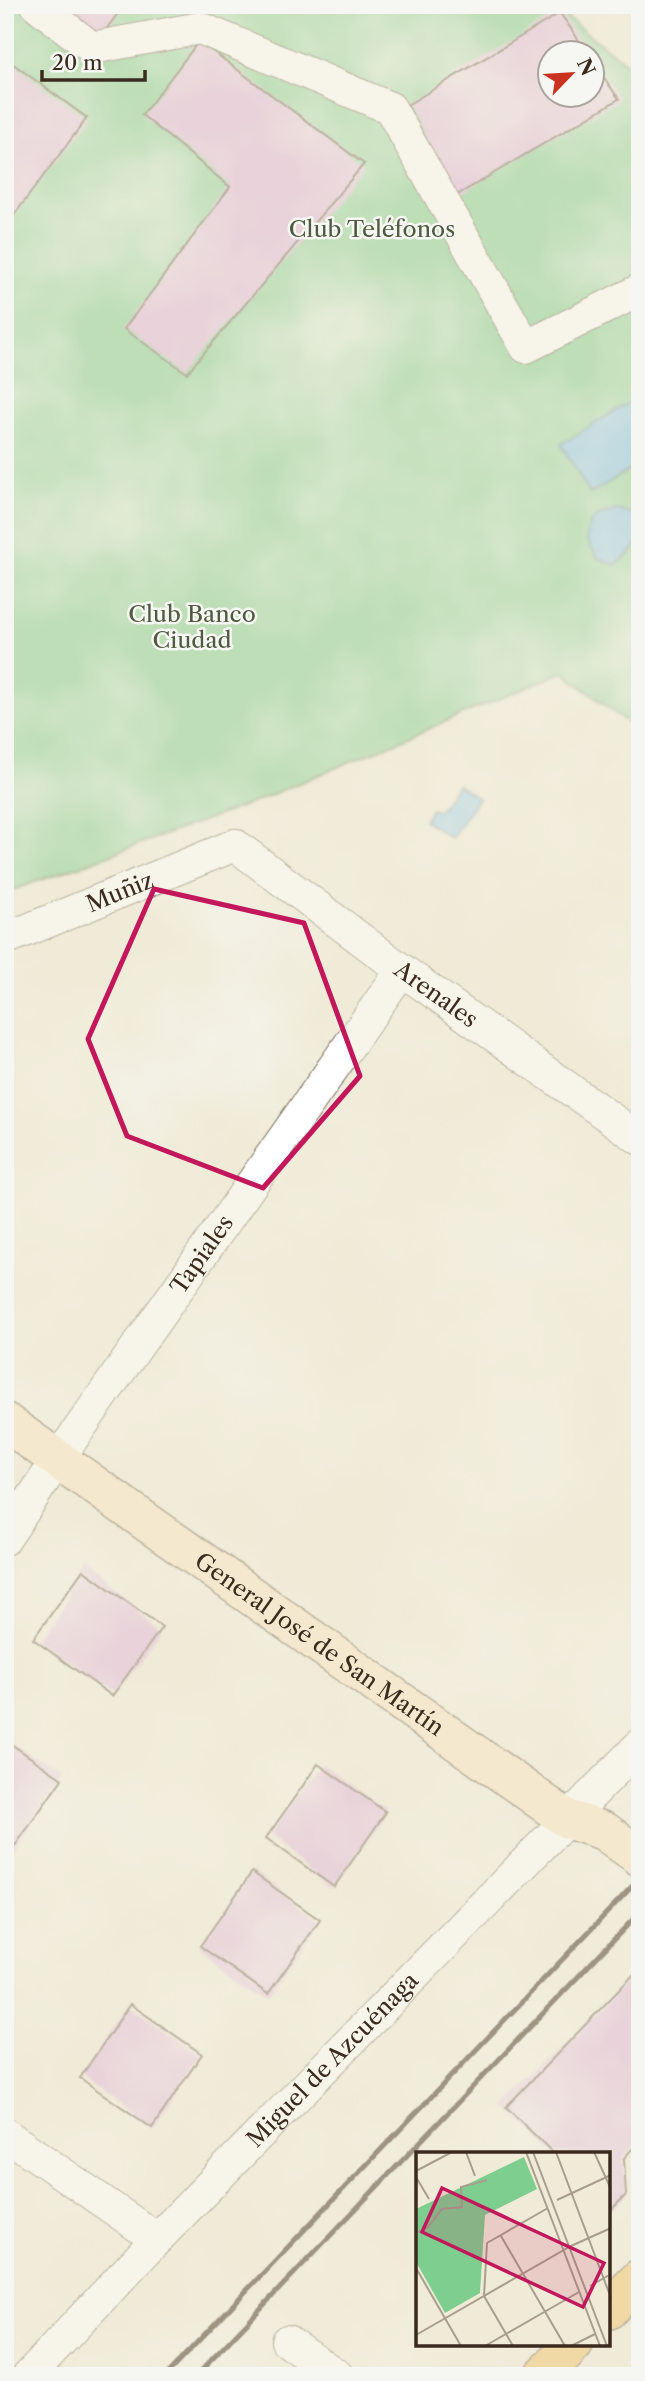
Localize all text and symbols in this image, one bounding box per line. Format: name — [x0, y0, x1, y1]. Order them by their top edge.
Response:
scale bar — [42, 38, 145, 82]
north arrow — [536, 38, 606, 108]
text: 20 m — [52, 50, 103, 75]
text: N — [572, 55, 600, 79]
park label: Club Teléfonos — [289, 215, 455, 243]
park label: Club Banco Ciudad — [128, 600, 256, 654]
street label: Muñiz — [82, 866, 158, 918]
street label: Arenales — [388, 955, 483, 1033]
street label: Tapiales — [164, 1210, 239, 1299]
street label: General José de San Martín — [190, 1547, 449, 1742]
street label: Miguel de Azcuénaga — [241, 1966, 425, 2153]
inset map — [416, 2152, 610, 2346]

